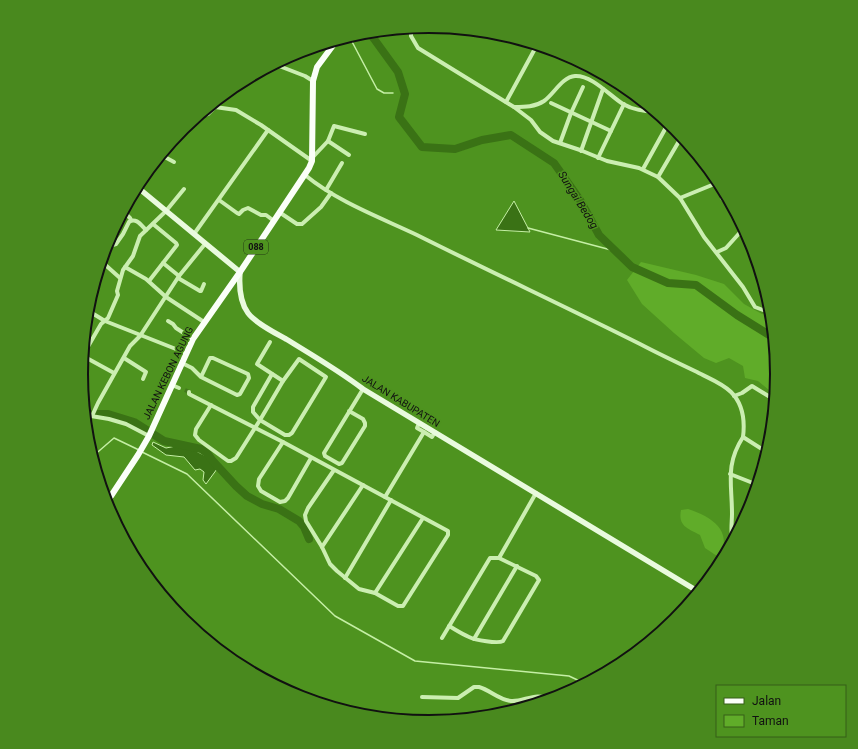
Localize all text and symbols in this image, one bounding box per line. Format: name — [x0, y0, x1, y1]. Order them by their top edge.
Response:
water label: Sungai Bedog — [555, 169, 601, 231]
road number: 088 — [244, 240, 268, 254]
street label: JALAN KEBON AGUNG — [141, 325, 195, 421]
street label: JALAN KABUPATEN — [360, 373, 442, 429]
legend — [716, 685, 846, 737]
text: Jalan — [752, 694, 781, 708]
text: Taman — [752, 714, 789, 728]

